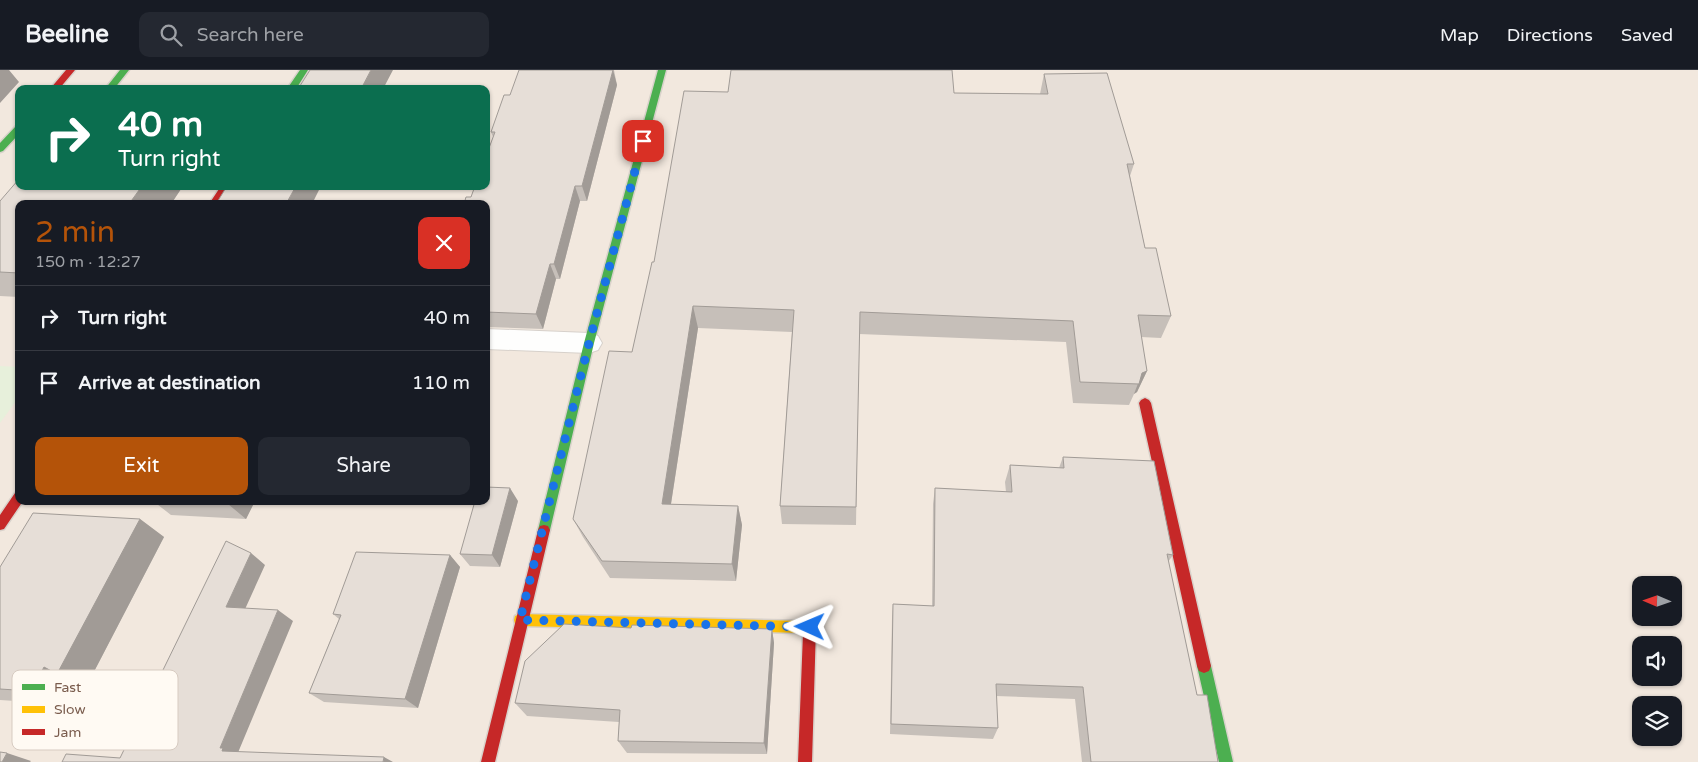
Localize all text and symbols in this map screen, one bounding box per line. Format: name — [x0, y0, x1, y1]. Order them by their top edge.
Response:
search box — [139, 12, 489, 57]
text: Beeline — [25, 20, 109, 49]
icon: search — [157, 21, 185, 49]
text: Search here — [197, 24, 304, 46]
text: Map — [1440, 24, 1479, 46]
text: Directions — [1507, 24, 1593, 46]
text: Saved — [1621, 24, 1673, 46]
text: 40 m — [118, 104, 203, 146]
icon: right — [35, 105, 100, 170]
pin — [622, 120, 664, 162]
icon: arrive — [629, 127, 657, 155]
text: Turn right — [118, 146, 220, 172]
text: 2 min — [35, 214, 115, 251]
button: close — [418, 217, 470, 269]
text: 150 m · 12:27 — [35, 252, 141, 272]
icon: right — [35, 304, 63, 332]
text: Turn right — [78, 307, 166, 329]
text: 40 m — [424, 307, 470, 329]
icon: arrive — [35, 369, 63, 397]
text: Arrive at destination — [78, 372, 261, 394]
text: 110 m — [412, 372, 470, 394]
button: Exit — [35, 437, 248, 495]
button: Share — [258, 437, 470, 495]
north arrow — [1632, 576, 1682, 626]
map controls — [1632, 576, 1682, 746]
position arrow — [783, 600, 835, 652]
button: sound — [1632, 636, 1682, 686]
legend — [12, 670, 178, 750]
text: Fast — [54, 679, 82, 696]
button: layers — [1632, 696, 1682, 746]
text: Slow — [54, 701, 86, 718]
text: Jam — [54, 724, 81, 741]

